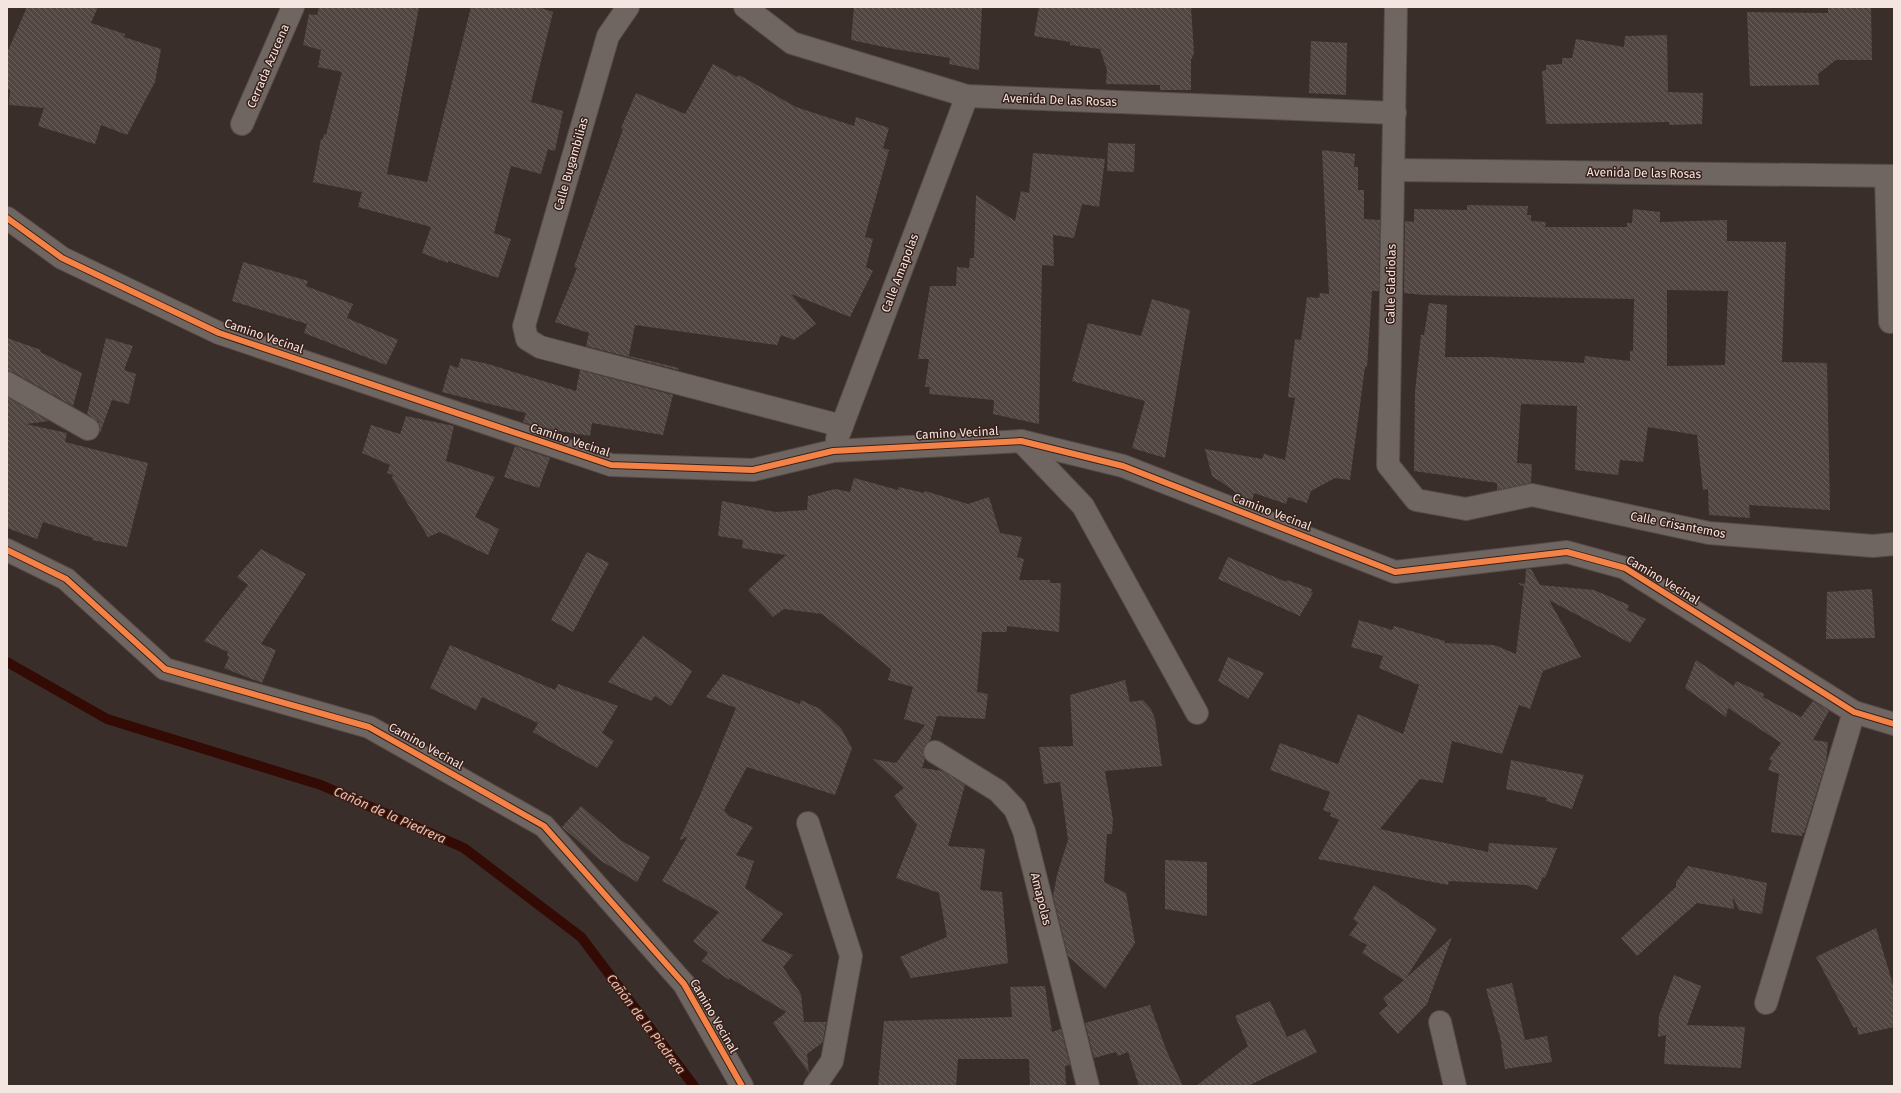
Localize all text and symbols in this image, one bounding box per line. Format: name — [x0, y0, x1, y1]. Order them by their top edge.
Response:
street label: Cerrada Azucena — [244, 22, 292, 110]
street label: Avenida De las Rosas — [1003, 91, 1118, 109]
street label: Calle Bugambilias — [551, 115, 591, 212]
street label: Avenida De las Rosas — [1587, 165, 1702, 181]
street label: Calle Amapolas — [879, 231, 922, 314]
street label: Calle Gladiolas — [1383, 243, 1399, 324]
street label: Camino Vecinal — [222, 316, 306, 356]
street label: Camino Vecinal — [528, 421, 612, 460]
street label: Camino Vecinal — [915, 424, 999, 442]
street label: Camino Vecinal — [1231, 491, 1314, 534]
street label: Calle Crisantemos — [1629, 509, 1727, 541]
street label: Camino Vecinal — [1624, 553, 1703, 608]
street label: Camino Vecinal — [386, 720, 466, 772]
water label: Cañón de la Piedrera — [332, 784, 448, 846]
street label: Amapolas — [1028, 871, 1054, 927]
water label: Cañón de la Piedrera — [604, 971, 688, 1077]
street label: Camino Vecinal — [687, 977, 741, 1056]

